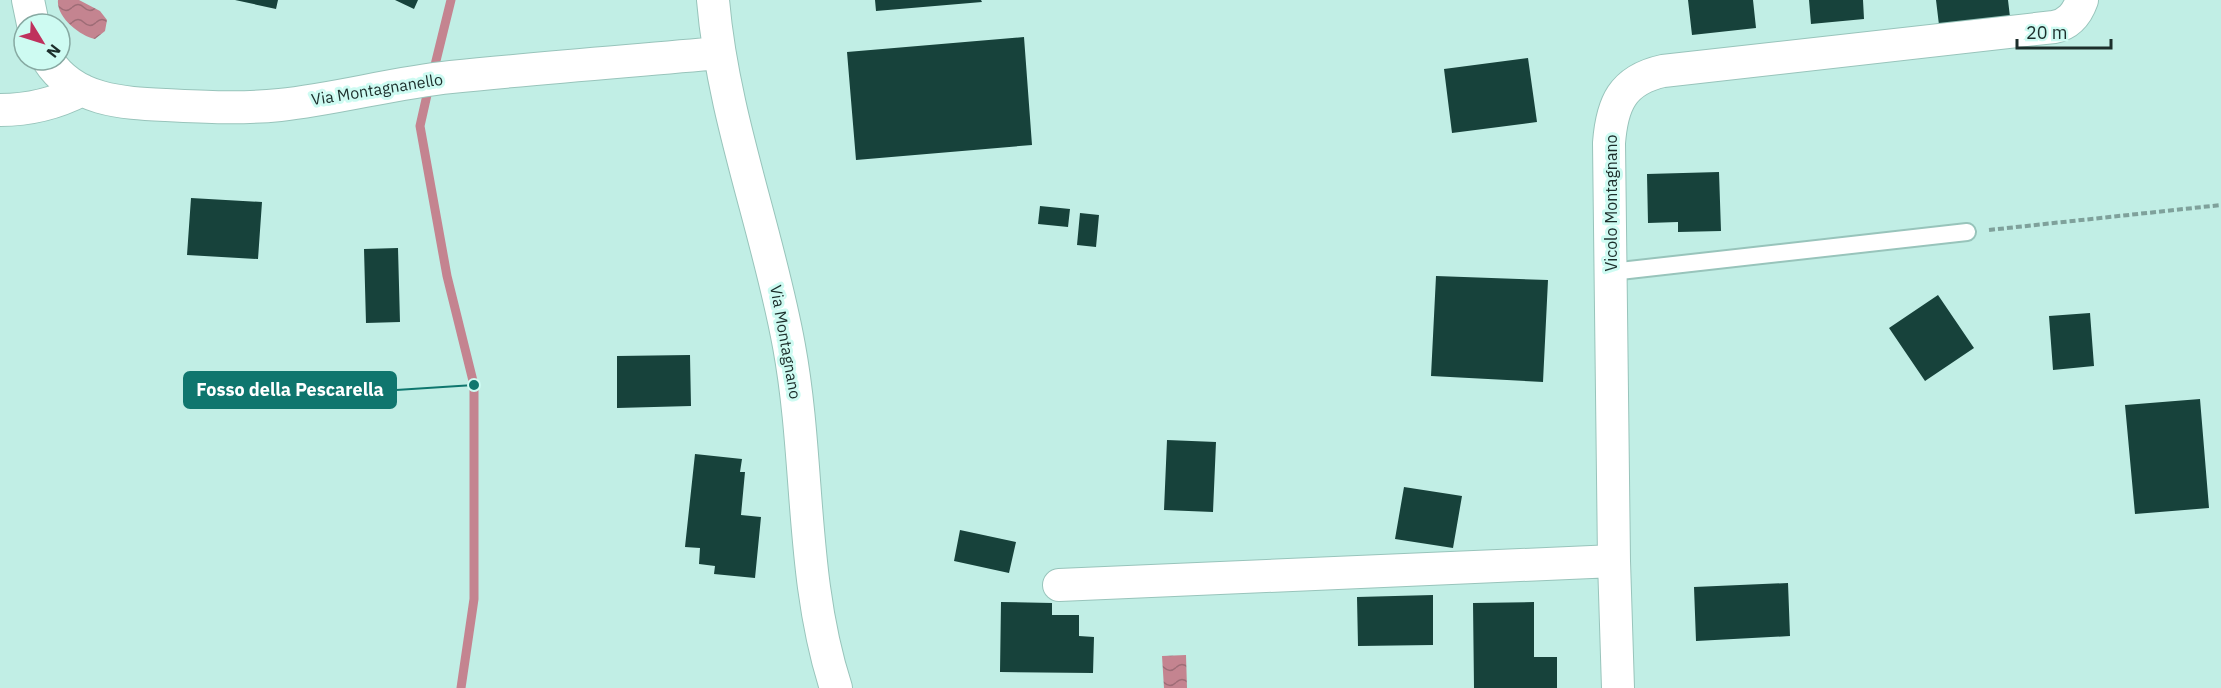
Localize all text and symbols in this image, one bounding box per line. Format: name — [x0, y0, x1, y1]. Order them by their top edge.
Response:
north arrow — [12, 12, 72, 72]
scale bar — [2017, 12, 2112, 50]
text: 20 m — [2026, 21, 2068, 44]
text: N — [42, 41, 65, 62]
street label: Via Montagnanello — [310, 69, 444, 109]
street label: Vicolo Montagnano — [1601, 134, 1621, 272]
street label: Via Montagnano — [766, 283, 806, 401]
callout: Fosso della Pescarella — [184, 372, 396, 408]
text: Fosso della Pescarella — [196, 378, 384, 401]

